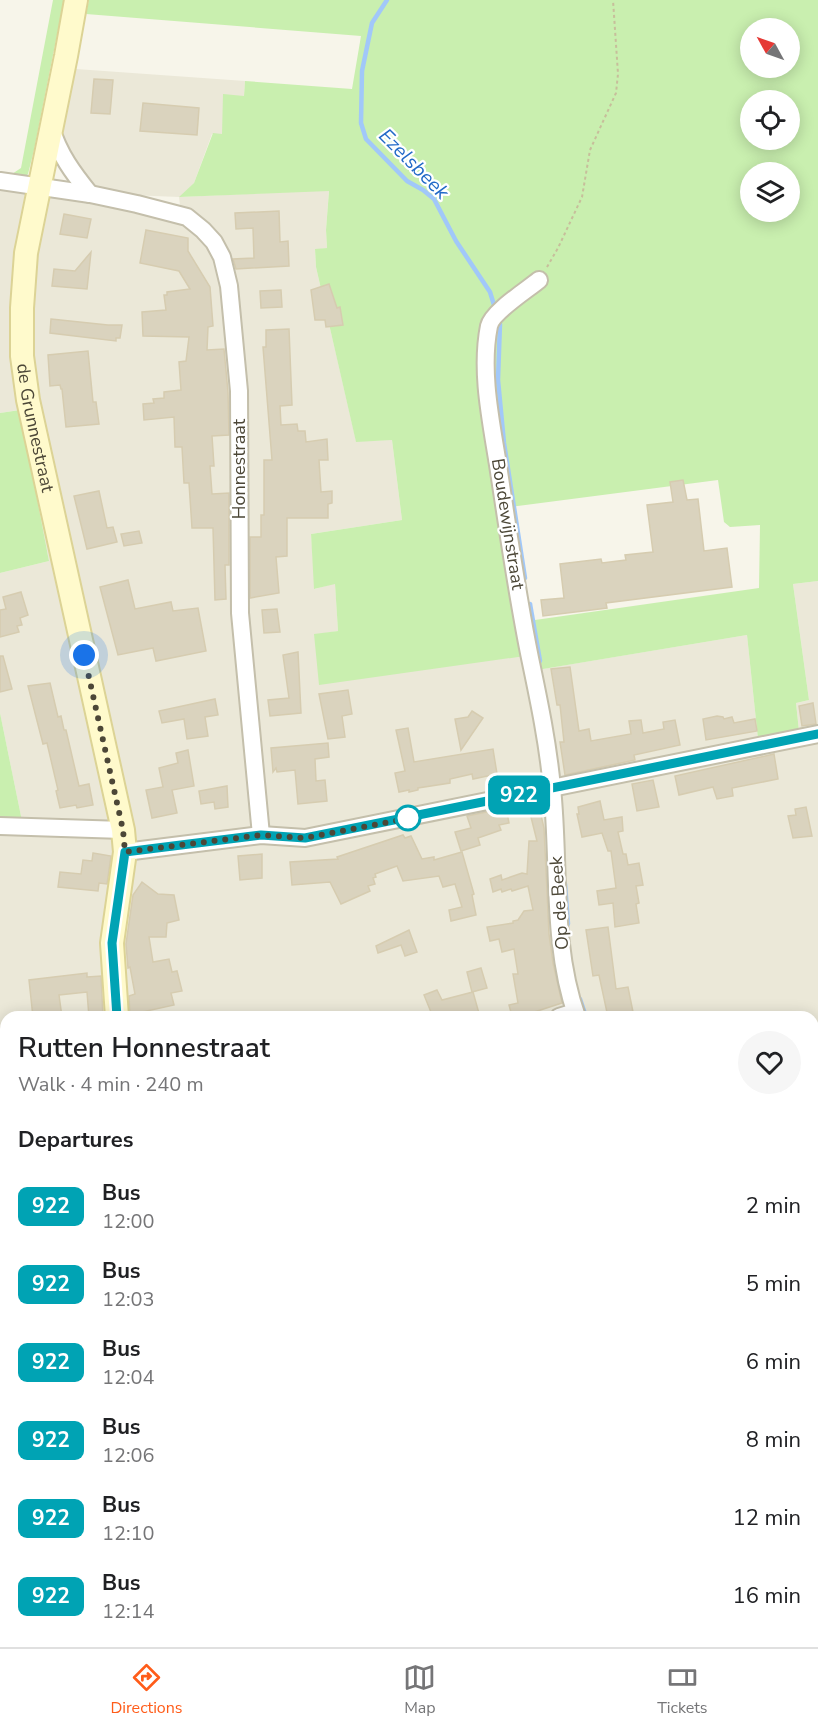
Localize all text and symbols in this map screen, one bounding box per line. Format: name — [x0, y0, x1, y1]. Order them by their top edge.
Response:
north arrow — [740, 18, 800, 78]
map controls — [740, 18, 800, 222]
button: locate — [740, 90, 800, 150]
water label: Ezelsbeek — [373, 123, 456, 206]
button: layers — [740, 162, 800, 222]
street label: de Grunnestraat — [11, 362, 60, 495]
street label: Honnestraat — [227, 418, 251, 519]
street label: Boudewijnstraat — [486, 457, 530, 592]
your location — [69, 640, 99, 670]
line badge: 922 — [484, 776, 554, 814]
text: 922 — [500, 781, 538, 809]
unlabelled marker — [395, 805, 421, 831]
street label: Op de Beek — [544, 854, 574, 951]
text: Rutten Honnestraat — [18, 1029, 270, 1067]
button: heart — [738, 1031, 801, 1094]
text: Walk · 4 min · 240 m — [18, 1071, 204, 1098]
text: Departures — [18, 1125, 133, 1155]
text: Bus — [102, 1178, 141, 1208]
text: 2 min — [746, 1191, 801, 1221]
text: 922 — [32, 1192, 70, 1220]
text: 12:00 — [102, 1208, 155, 1235]
text: Bus — [102, 1256, 141, 1286]
text: 5 min — [746, 1269, 801, 1299]
text: 922 — [32, 1270, 70, 1298]
text: 12:03 — [102, 1286, 155, 1313]
text: Bus — [102, 1334, 141, 1364]
text: 6 min — [746, 1347, 801, 1377]
text: 922 — [32, 1348, 70, 1376]
text: 12:04 — [102, 1364, 155, 1391]
text: Bus — [102, 1412, 141, 1442]
text: 8 min — [746, 1425, 801, 1455]
text: 922 — [32, 1426, 70, 1454]
text: 12:06 — [102, 1442, 155, 1469]
text: Bus — [102, 1490, 141, 1520]
text: 12 min — [733, 1503, 801, 1533]
text: 922 — [32, 1504, 70, 1532]
text: 12:10 — [102, 1520, 155, 1547]
text: Bus — [102, 1568, 141, 1598]
text: 16 min — [733, 1581, 801, 1611]
text: 922 — [32, 1582, 70, 1610]
text: 12:14 — [102, 1598, 155, 1625]
tab: Directions — [110, 1661, 183, 1719]
tab: Map — [403, 1661, 436, 1719]
tab: Tickets — [657, 1661, 708, 1719]

